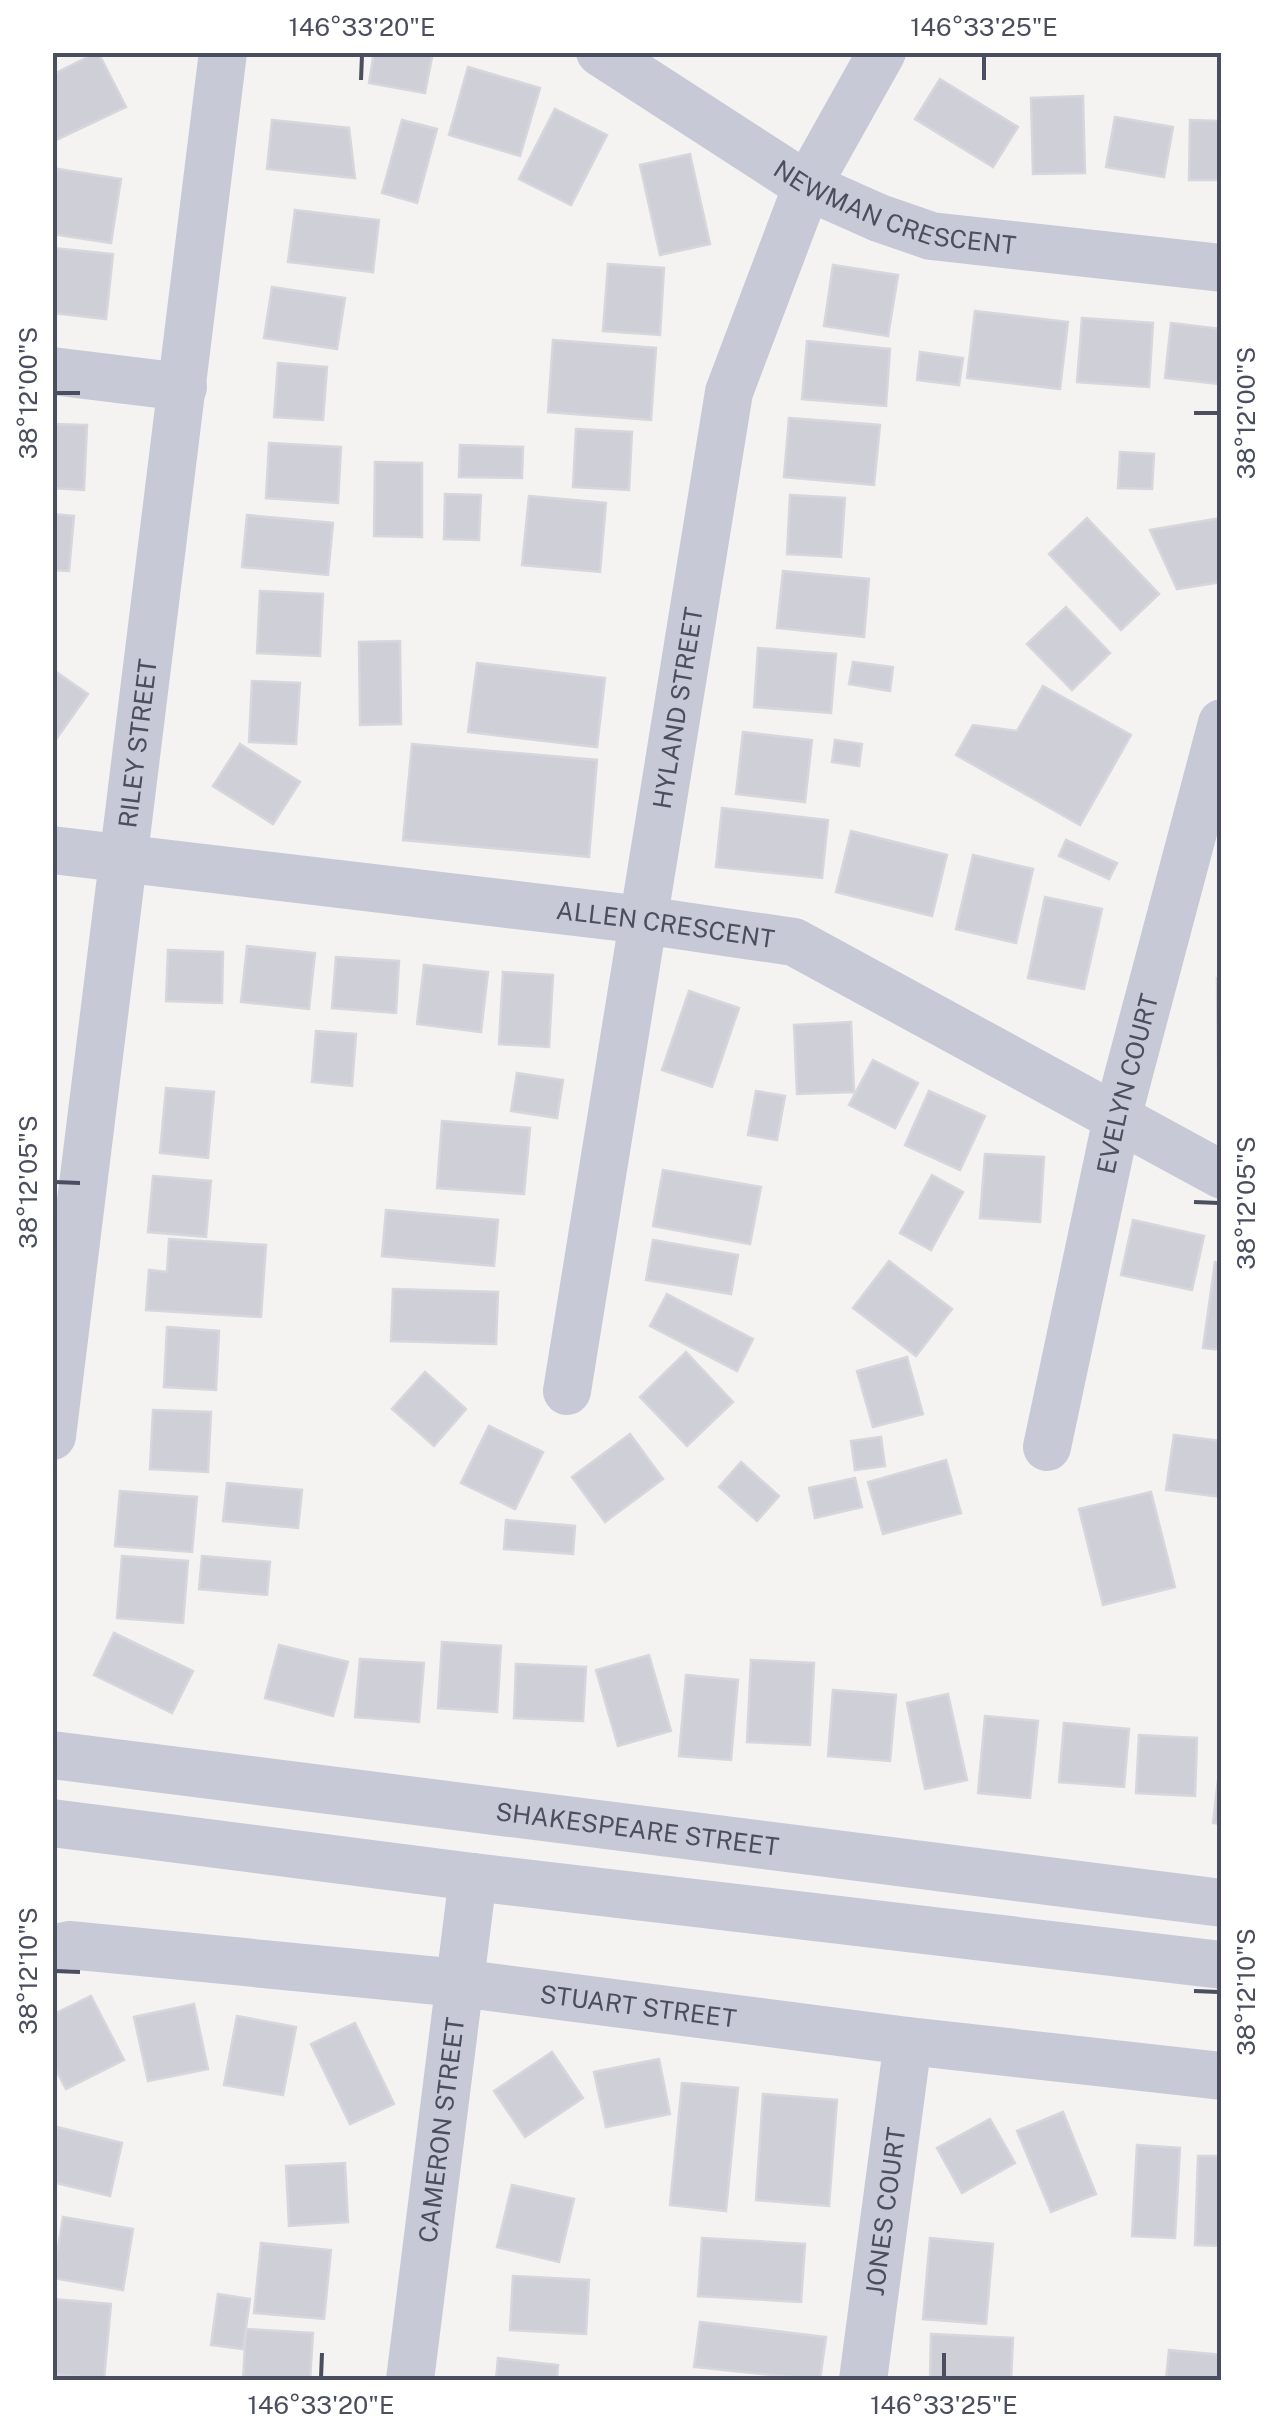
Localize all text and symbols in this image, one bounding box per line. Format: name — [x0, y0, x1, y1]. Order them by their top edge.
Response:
text: 146°33'20"E — [289, 12, 435, 42]
text: 146°33'25"E — [910, 12, 1058, 42]
street label: NEWMAN CRESCENT — [768, 154, 1018, 260]
text: 38°12'00"S — [13, 327, 43, 459]
text: 38°12'00"S — [1231, 347, 1261, 479]
street label: HYLAND STREET — [647, 605, 709, 811]
street label: RILEY STREET — [112, 657, 163, 829]
street label: ALLEN CRESCENT — [555, 895, 777, 954]
street label: EVELYN COURT — [1091, 990, 1164, 1177]
text: 38°12'05"S — [13, 1115, 43, 1249]
text: 38°12'05"S — [1231, 1136, 1261, 1270]
street label: SHAKESPEARE STREET — [494, 1796, 781, 1862]
text: 38°12'10"S — [13, 1907, 43, 2035]
text: 38°12'10"S — [1231, 1928, 1261, 2056]
street label: STUART STREET — [538, 1979, 738, 2034]
street label: CAMERON STREET — [412, 2015, 470, 2244]
street label: JONES COURT — [859, 2125, 911, 2298]
text: 146°33'20"E — [248, 2390, 394, 2420]
text: 146°33'25"E — [870, 2390, 1018, 2420]

